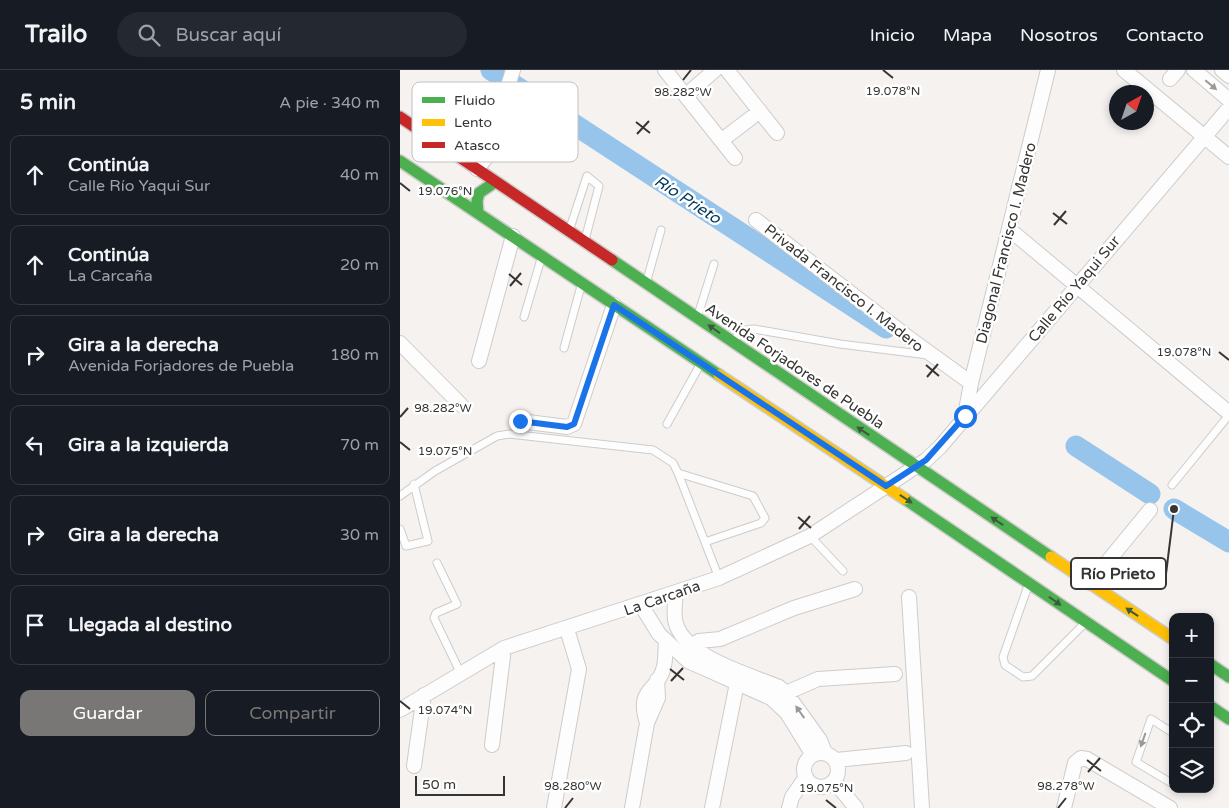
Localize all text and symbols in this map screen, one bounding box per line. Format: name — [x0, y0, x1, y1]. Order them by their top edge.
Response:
search box — [117, 12, 467, 57]
text: Trailo — [25, 20, 87, 49]
icon: search — [135, 21, 163, 49]
text: Buscar aquí — [175, 24, 281, 46]
text: Inicio — [870, 24, 915, 46]
text: Mapa — [943, 24, 992, 46]
text: Nosotros — [1020, 24, 1098, 46]
text: Contacto — [1126, 24, 1204, 46]
one-way arrow — [1205, 79, 1218, 90]
legend — [412, 82, 578, 162]
text: 19.078°N — [866, 84, 920, 98]
text: 98.282°W — [654, 85, 712, 99]
north arrow — [1109, 85, 1154, 130]
text: 5 min — [20, 90, 76, 115]
text: Fluido — [454, 92, 495, 109]
text: A pie · 340 m — [279, 93, 380, 113]
text: Lento — [454, 114, 492, 131]
text: Atasco — [454, 137, 500, 154]
street label: Diagonal Francisco I. Madero — [972, 141, 1040, 345]
text: Continúa — [68, 154, 150, 176]
icon: ahead — [21, 161, 49, 189]
text: 40 m — [340, 165, 379, 185]
water label: Río Prieto — [651, 171, 725, 229]
text: Calle Río Yaqui Sur — [68, 176, 210, 196]
text: 19.076°N — [418, 184, 472, 198]
street label: Privada Francisco I. Madero — [761, 220, 927, 356]
street label: Calle Río Yaqui Sur — [1024, 232, 1124, 346]
text: Continúa — [68, 244, 150, 266]
icon: ahead — [21, 251, 49, 279]
text: 20 m — [340, 255, 379, 275]
text: La Carcaña — [68, 266, 153, 286]
street label: Avenida Forjadores de Puebla — [702, 299, 888, 433]
one-way arrow — [707, 324, 721, 334]
text: Gira a la derecha — [68, 334, 219, 356]
icon: right — [21, 341, 49, 369]
text: 180 m — [330, 345, 379, 365]
text: 19.078°N — [1157, 345, 1211, 359]
text: Avenida Forjadores de Puebla — [68, 356, 294, 376]
text: 98.282°W — [414, 401, 472, 415]
route start — [954, 405, 977, 428]
route end — [509, 410, 532, 433]
one-way arrow — [856, 426, 869, 435]
icon: left — [21, 431, 49, 459]
text: Gira a la izquierda — [68, 434, 229, 456]
text: 70 m — [340, 435, 379, 455]
text: 19.075°N — [418, 444, 472, 458]
one-way arrow — [899, 494, 913, 504]
one-way arrow — [991, 517, 1004, 526]
icon: right — [21, 521, 49, 549]
text: Gira a la derecha — [68, 524, 219, 546]
text: 30 m — [340, 525, 379, 545]
callout: Río Prieto — [1071, 558, 1166, 589]
text: Río Prieto — [1081, 564, 1156, 584]
street label: La Carcaña — [622, 577, 702, 619]
one-way arrow — [1048, 596, 1062, 606]
one-way arrow — [1126, 607, 1139, 617]
icon: arrive — [21, 611, 49, 639]
map controls — [1169, 613, 1214, 793]
button: + — [1169, 613, 1214, 658]
text: Llegada al destino — [68, 614, 232, 636]
button: − — [1169, 658, 1214, 703]
button: Guardar — [20, 690, 195, 736]
button: Compartir — [205, 690, 380, 736]
text: 19.074°N — [418, 703, 472, 717]
button: locate — [1169, 703, 1214, 748]
one-way arrow — [795, 705, 805, 719]
one-way arrow — [1139, 733, 1146, 748]
button: layers — [1169, 748, 1214, 793]
scale bar — [415, 773, 505, 796]
text: 50 m — [422, 776, 456, 793]
text: 98.280°W — [544, 779, 602, 793]
text: 98.278°W — [1037, 779, 1095, 793]
text: 19.075°N — [799, 781, 853, 795]

